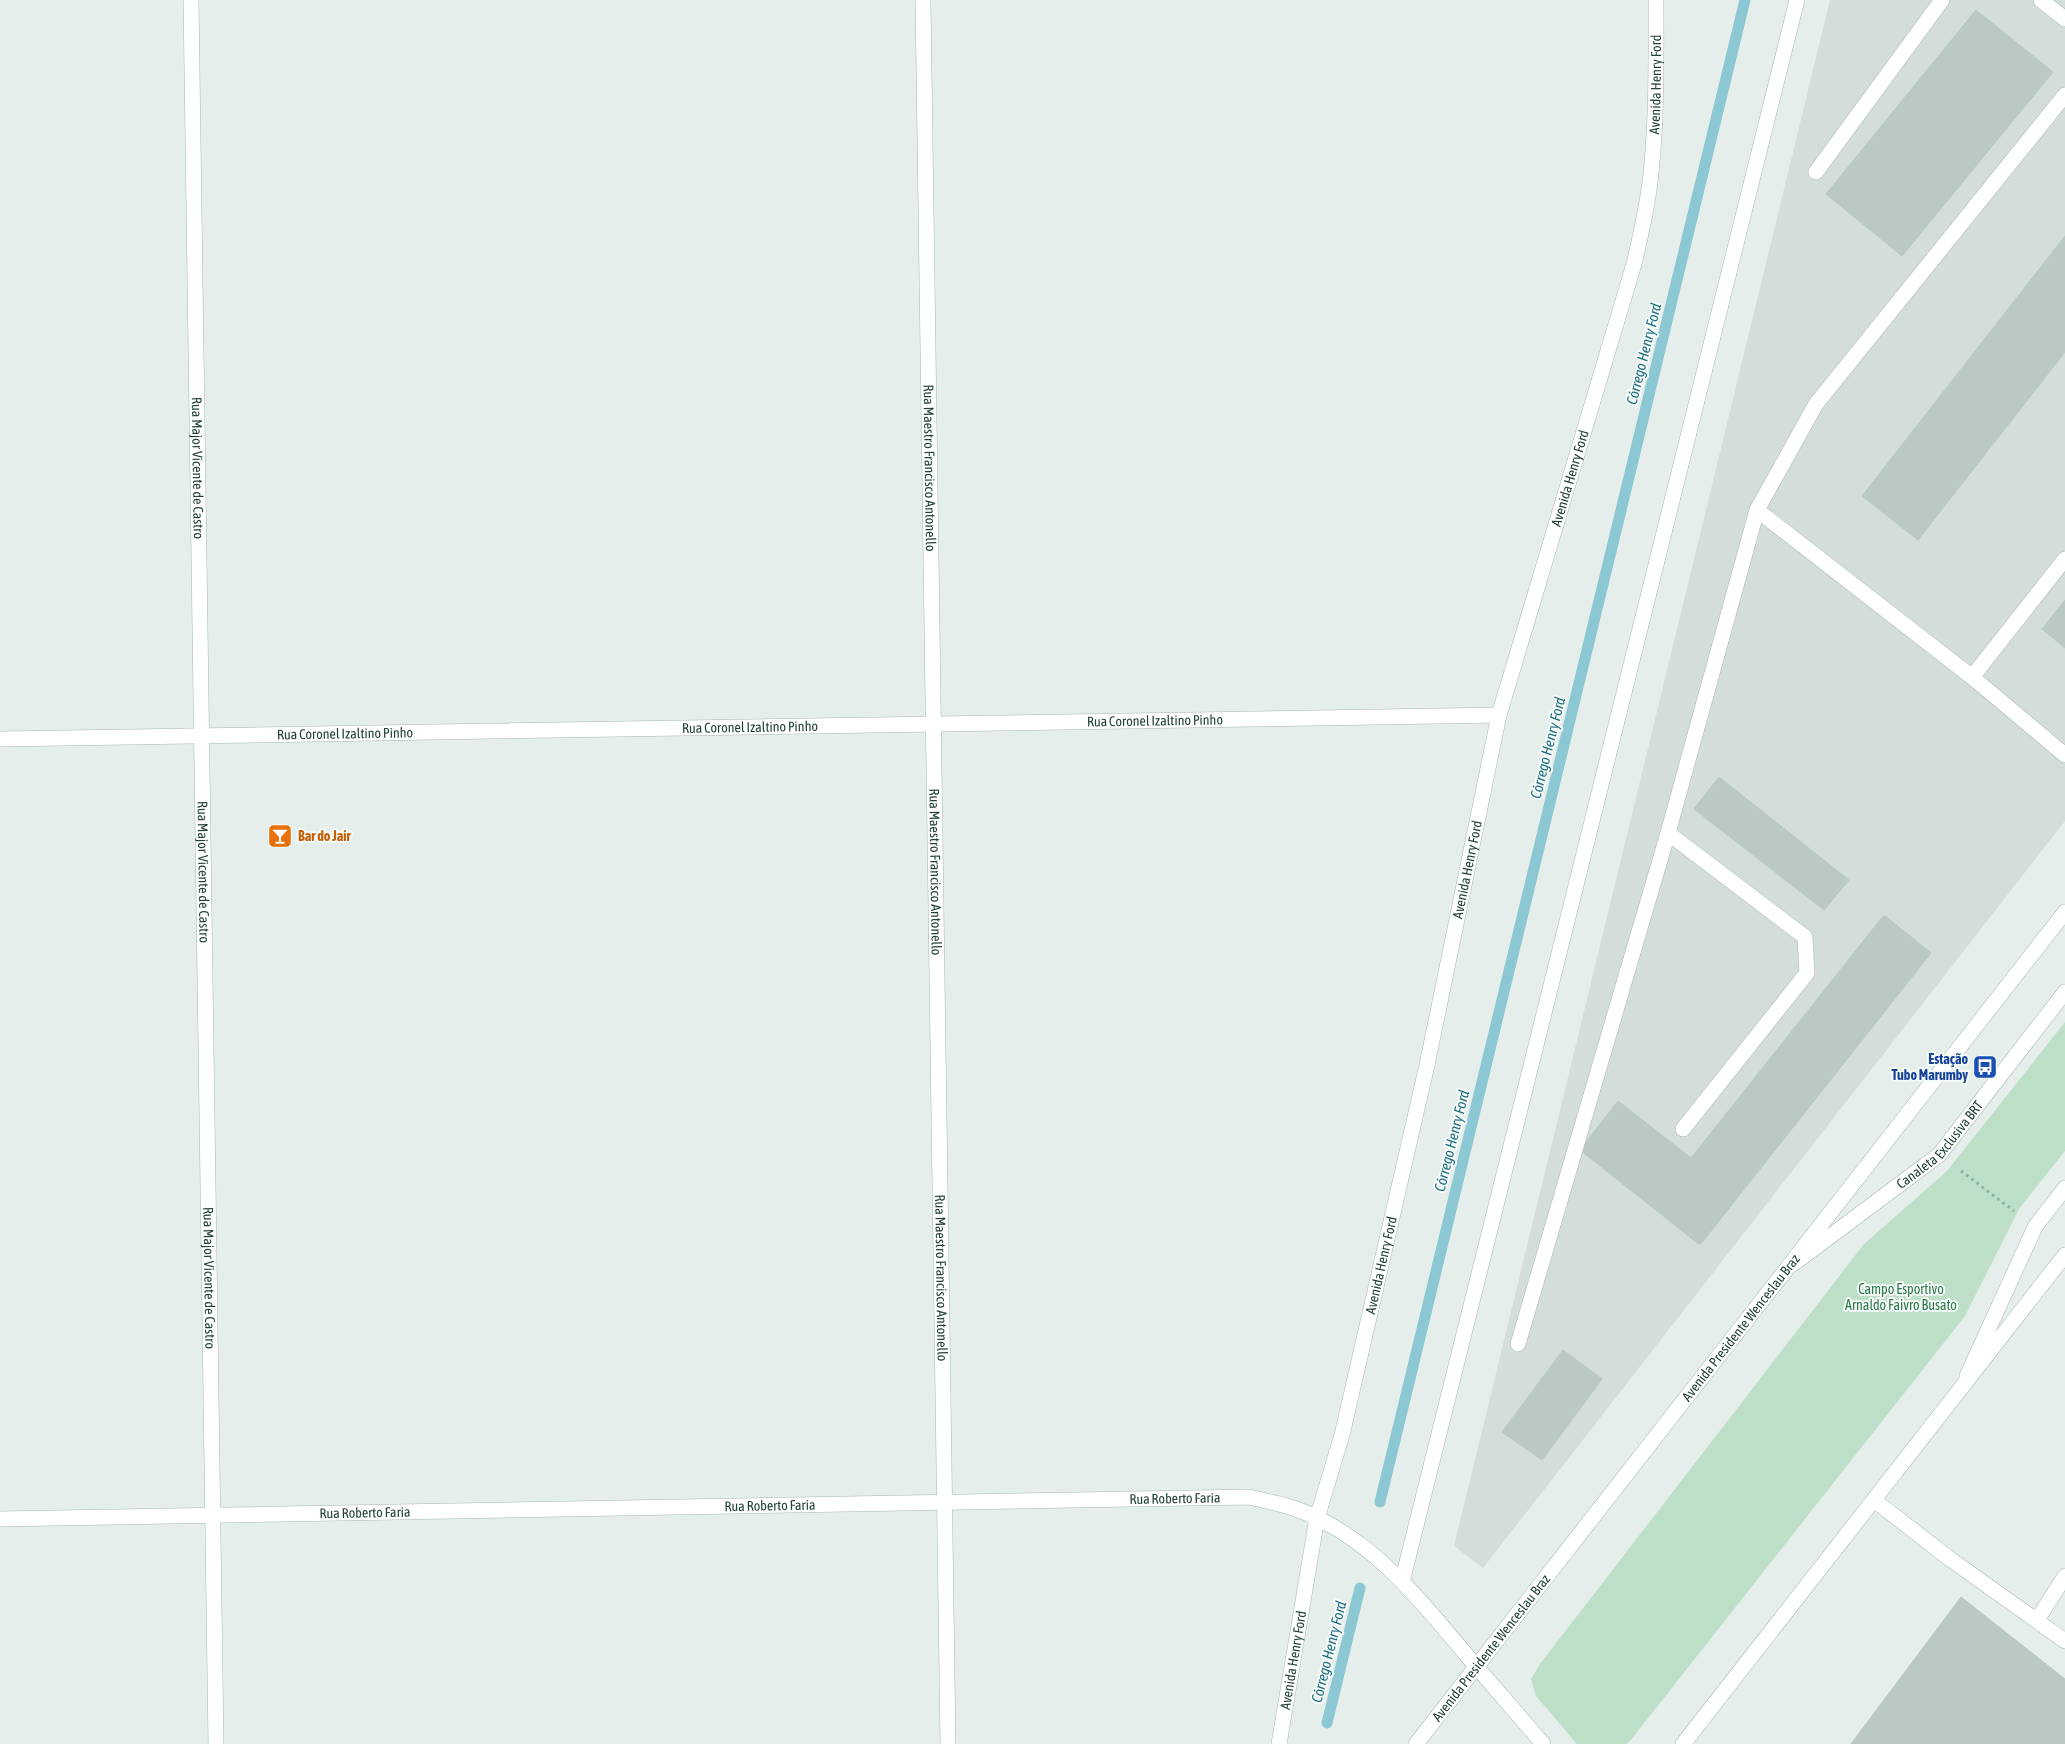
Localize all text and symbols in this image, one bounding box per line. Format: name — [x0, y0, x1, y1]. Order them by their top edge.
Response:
street label: Avenida Henry Ford — [1646, 34, 1664, 135]
water label: Córrego Henry Ford — [1623, 301, 1664, 406]
street label: Rua Maestro Francisco Antonello — [921, 384, 939, 552]
street label: Rua Major Vicente de Castro — [189, 397, 207, 539]
street label: Avenida Henry Ford — [1548, 428, 1592, 528]
water label: Córrego Henry Ford — [1527, 695, 1568, 800]
street label: Rua Coronel Izaltino Pinho — [1087, 711, 1223, 730]
street label: Rua Coronel Izaltino Pinho — [682, 718, 818, 736]
street label: Rua Coronel Izaltino Pinho — [277, 724, 413, 743]
street label: Rua Maestro Francisco Antonello — [926, 788, 945, 956]
street label: Rua Major Vicente de Castro — [194, 801, 213, 943]
street label: Avenida Henry Ford — [1449, 819, 1485, 920]
bar icon: Bar do Jair — [267, 823, 293, 849]
place label: Bar do Jair — [298, 828, 352, 844]
place label: Estação Tubo Marumby — [1892, 1051, 1968, 1083]
bus stop icon: Estação Tubo Marumby — [1972, 1054, 1998, 1080]
water label: Córrego Henry Ford — [1431, 1088, 1472, 1193]
street label: Canaleta Exclusiva BRT — [1893, 1097, 1986, 1192]
street label: Rua Maestro Francisco Antonello — [932, 1194, 951, 1361]
street label: Rua Major Vicente de Castro — [200, 1207, 218, 1349]
street label: Avenida Henry Ford — [1362, 1215, 1400, 1316]
street label: Avenida Presidente Wenceslau Braz — [1679, 1251, 1803, 1404]
park label: Campo Esportivo Arnaldo Faivro Busato — [1845, 1281, 1957, 1313]
street label: Rua Roberto Faria — [1129, 1490, 1220, 1507]
street label: Rua Roberto Faria — [724, 1497, 816, 1514]
street label: Rua Roberto Faria — [319, 1504, 411, 1521]
street label: Avenida Presidente Wenceslau Braz — [1429, 1571, 1553, 1724]
water label: Córrego Henry Ford — [1308, 1599, 1349, 1704]
street label: Avenida Henry Ford — [1277, 1610, 1309, 1711]

